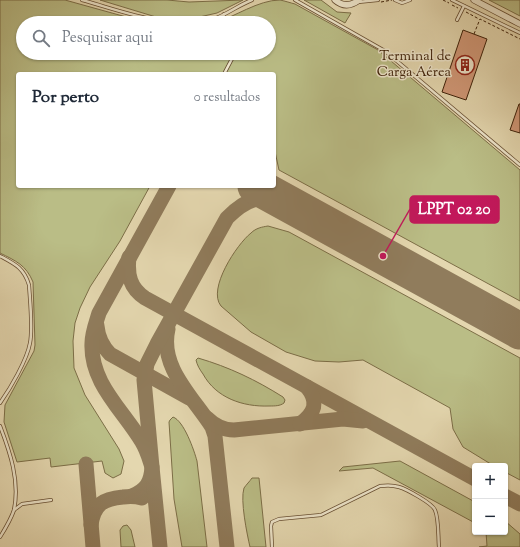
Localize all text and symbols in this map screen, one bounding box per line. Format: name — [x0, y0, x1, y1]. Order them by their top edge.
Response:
search box — [16, 16, 276, 60]
icon: search — [30, 27, 52, 49]
text: Pesquisar aqui — [62, 28, 153, 49]
place label: Terminal de Carga Aérea — [377, 47, 452, 83]
building icon: Terminal de Carga Aérea — [454, 54, 476, 76]
text: Por perto — [32, 86, 99, 110]
text: 0 resultados — [194, 89, 260, 107]
callout: LPPT 02 20 — [410, 196, 499, 223]
text: LPPT 02 20 — [418, 200, 490, 221]
map controls — [472, 463, 508, 535]
button: + — [472, 463, 508, 499]
button: − — [472, 499, 508, 535]

